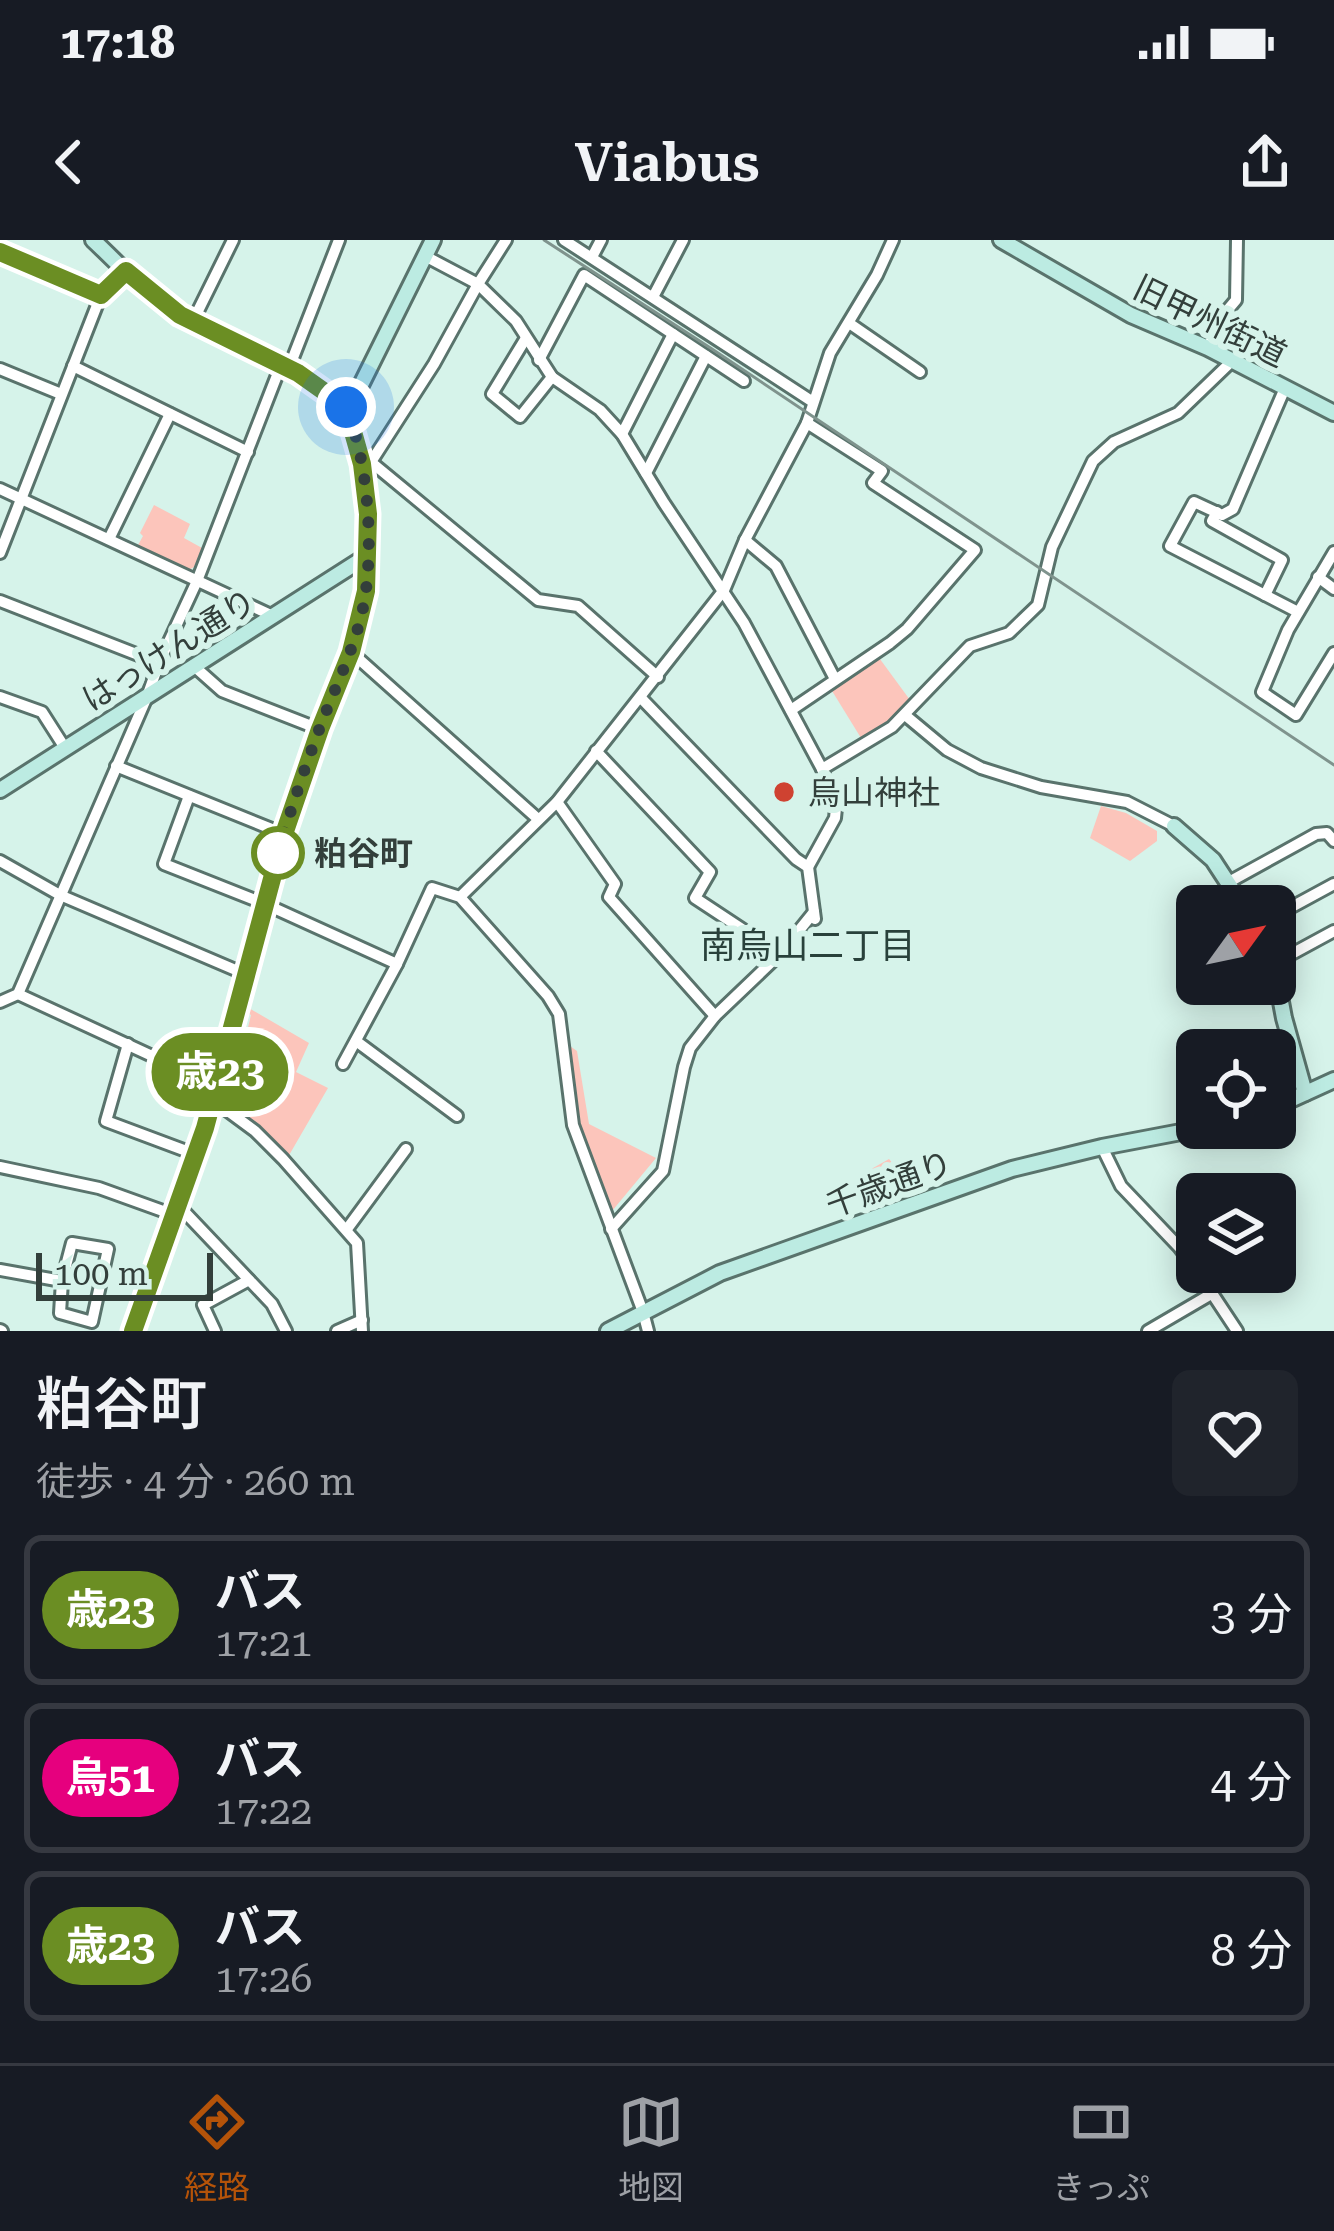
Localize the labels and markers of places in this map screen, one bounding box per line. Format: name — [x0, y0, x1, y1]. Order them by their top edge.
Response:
place label: 烏山神社 — [808, 773, 940, 812]
marker: 烏山神社 — [771, 779, 797, 805]
marker: 粕谷町 — [253, 828, 303, 878]
place label: 粕谷町 — [314, 834, 413, 873]

